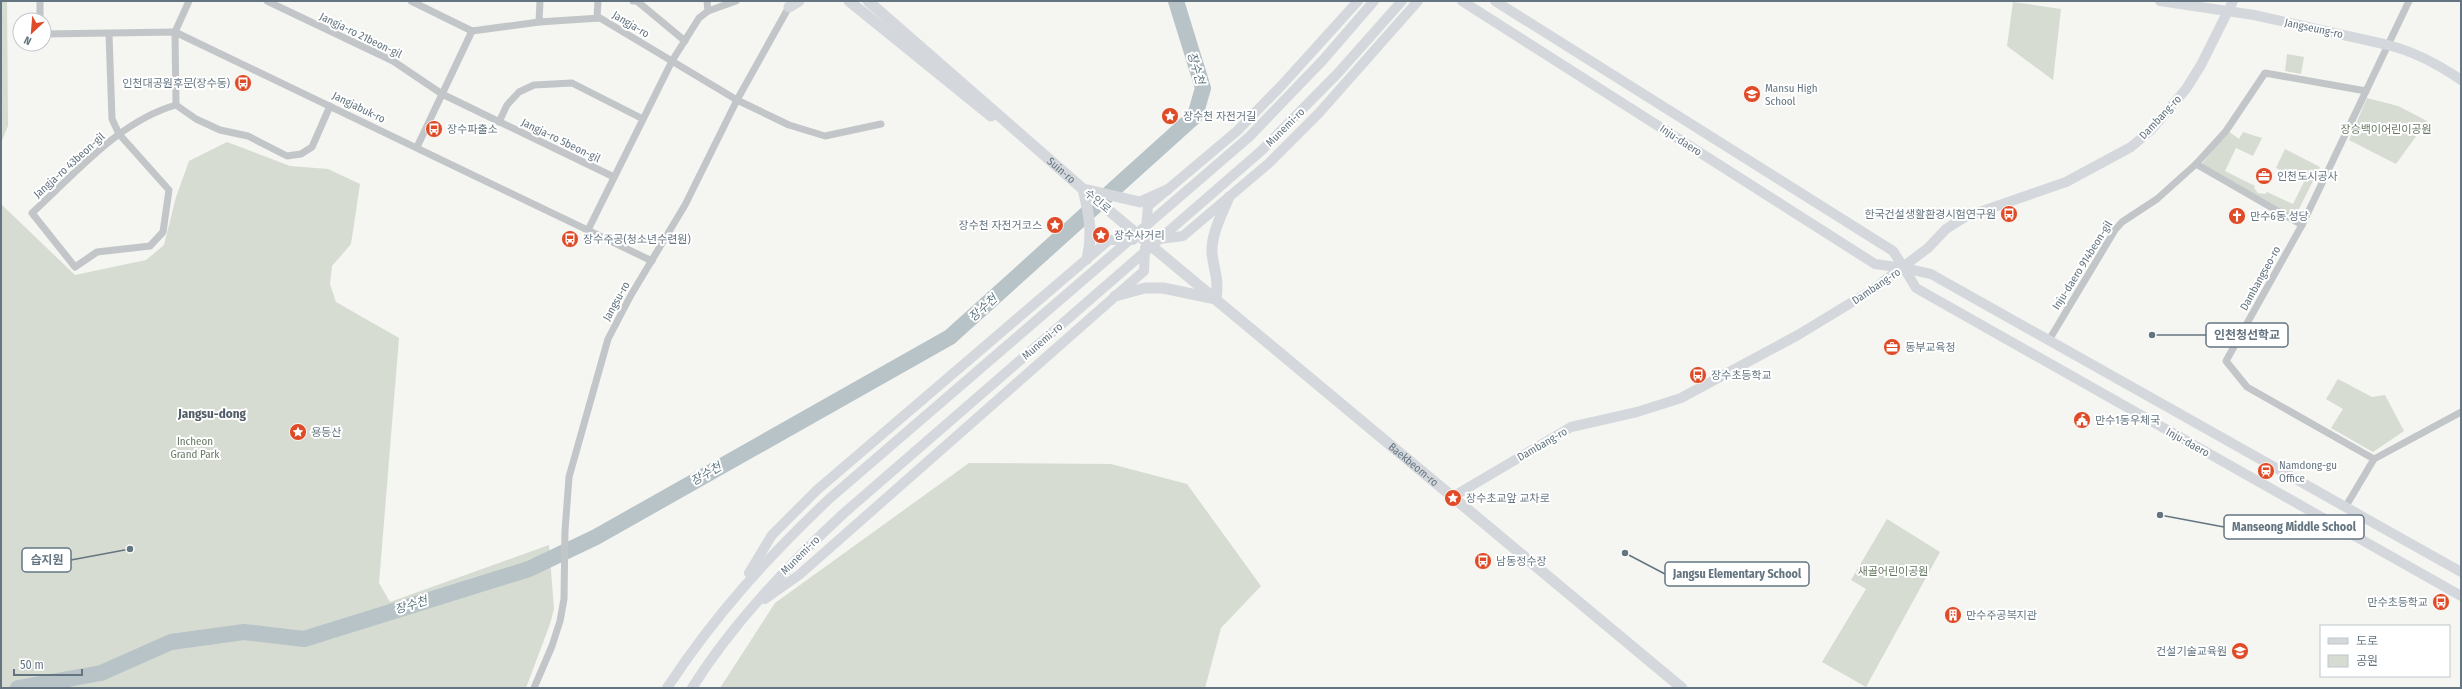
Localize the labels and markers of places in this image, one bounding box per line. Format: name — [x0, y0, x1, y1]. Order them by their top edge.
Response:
bus stop icon: 인천대공원후문(장수동) — [233, 73, 253, 93]
place label: 인천대공원후문(장수동) — [122, 77, 230, 90]
place label: Mansu High School — [1765, 82, 1817, 108]
school or university icon: Mansu High School — [1742, 84, 1762, 104]
place icon: 장수천 자전거길 — [1160, 106, 1180, 126]
place label: 장수천 자전거길 — [1183, 110, 1256, 123]
bus stop icon: 장수파출소 — [424, 119, 444, 139]
place label: 장수파출소 — [447, 123, 498, 136]
office icon: 인천도시공사 — [2254, 166, 2274, 186]
place label: 인천도시공사 — [2277, 170, 2338, 183]
bus stop icon: 한국건설생활환경시험연구원 — [1999, 204, 2019, 224]
church icon: 만수6동 성당 — [2227, 206, 2247, 226]
place label: 한국건설생활환경시험연구원 — [1864, 208, 1996, 221]
place label: 만수6동 성당 — [2250, 210, 2309, 223]
place icon: 장수천 자전거코스 — [1045, 215, 1065, 235]
place label: 장수천 자전거코스 — [958, 219, 1042, 232]
place icon: 장수사거리 — [1091, 225, 1111, 245]
bus stop icon: 장수주공(청소년수련원) — [560, 229, 580, 249]
place label: 장수사거리 — [1114, 229, 1165, 242]
place label: 장수주공(청소년수련원) — [583, 233, 691, 246]
callout: 인천청선학교 — [2206, 323, 2288, 347]
office icon: 동부교육청 — [1882, 337, 1902, 357]
place label: 동부교육청 — [1905, 341, 1956, 354]
bus stop icon: 장수초등학교 — [1688, 365, 1708, 385]
place label: 장수초등학교 — [1711, 369, 1772, 382]
public building icon: 만수1동우체국 — [2072, 410, 2092, 430]
place label: 만수1동우체국 — [2095, 414, 2160, 427]
place icon: 용등산 — [288, 422, 308, 442]
place label: 용등산 — [311, 426, 341, 439]
place label: Namdong-gu Office — [2279, 459, 2337, 485]
station icon: Namdong-gu Office — [2256, 461, 2276, 481]
place icon: 장수초교앞 교차로 — [1443, 488, 1463, 508]
place label: 장수초교앞 교차로 — [1466, 492, 1550, 505]
callout: Manseong Middle School — [2224, 515, 2364, 539]
callout: 습지원 — [22, 548, 71, 572]
bus stop icon: 남동정수장 — [1473, 551, 1493, 571]
place label: 남동정수장 — [1496, 555, 1547, 568]
callout: Jangsu Elementary School — [1665, 562, 1809, 586]
bus stop icon: 만수초등학교 — [2431, 592, 2451, 612]
place label: 만수초등학교 — [2367, 596, 2428, 609]
building icon: 만수주공복지관 — [1943, 605, 1963, 625]
place label: 만수주공복지관 — [1966, 609, 2037, 622]
school or university icon: 건설기술교육원 — [2230, 641, 2250, 661]
place label: 건설기술교육원 — [2156, 645, 2227, 658]

